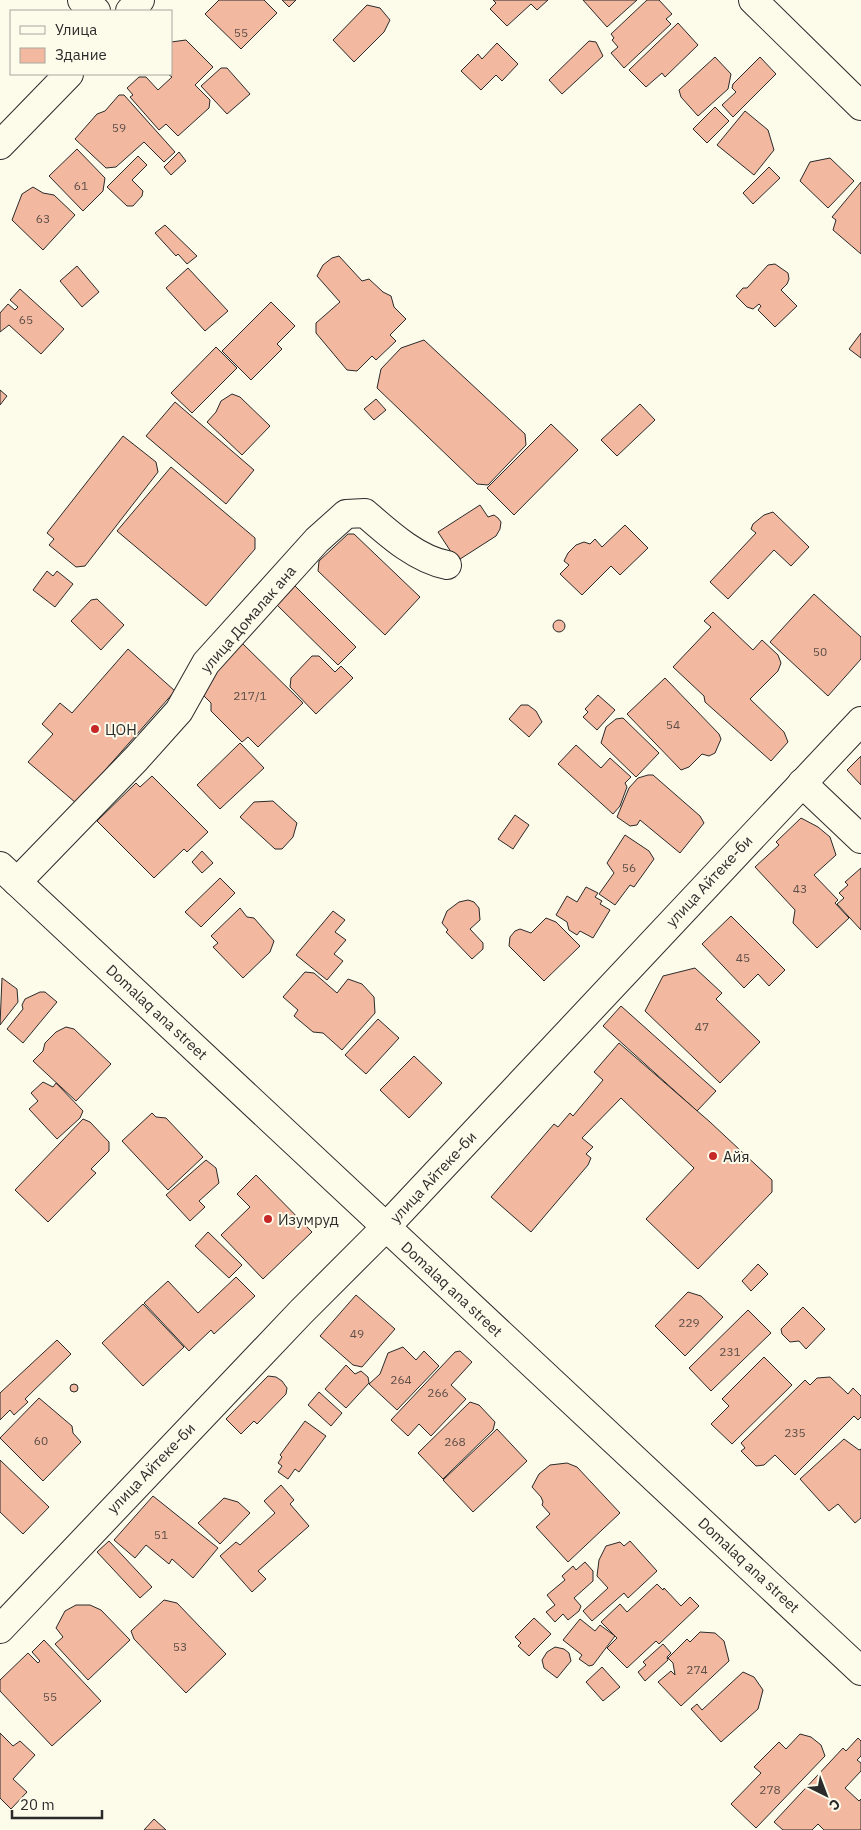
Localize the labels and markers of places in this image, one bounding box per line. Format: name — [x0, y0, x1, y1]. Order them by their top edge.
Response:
place label: ЦОН — [105, 720, 137, 739]
marker: ЦОН — [89, 723, 101, 735]
place label: Айя — [723, 1147, 749, 1166]
marker: Айя — [707, 1150, 719, 1162]
place label: Изумруд — [278, 1210, 339, 1229]
marker: Изумруд — [262, 1213, 274, 1225]

